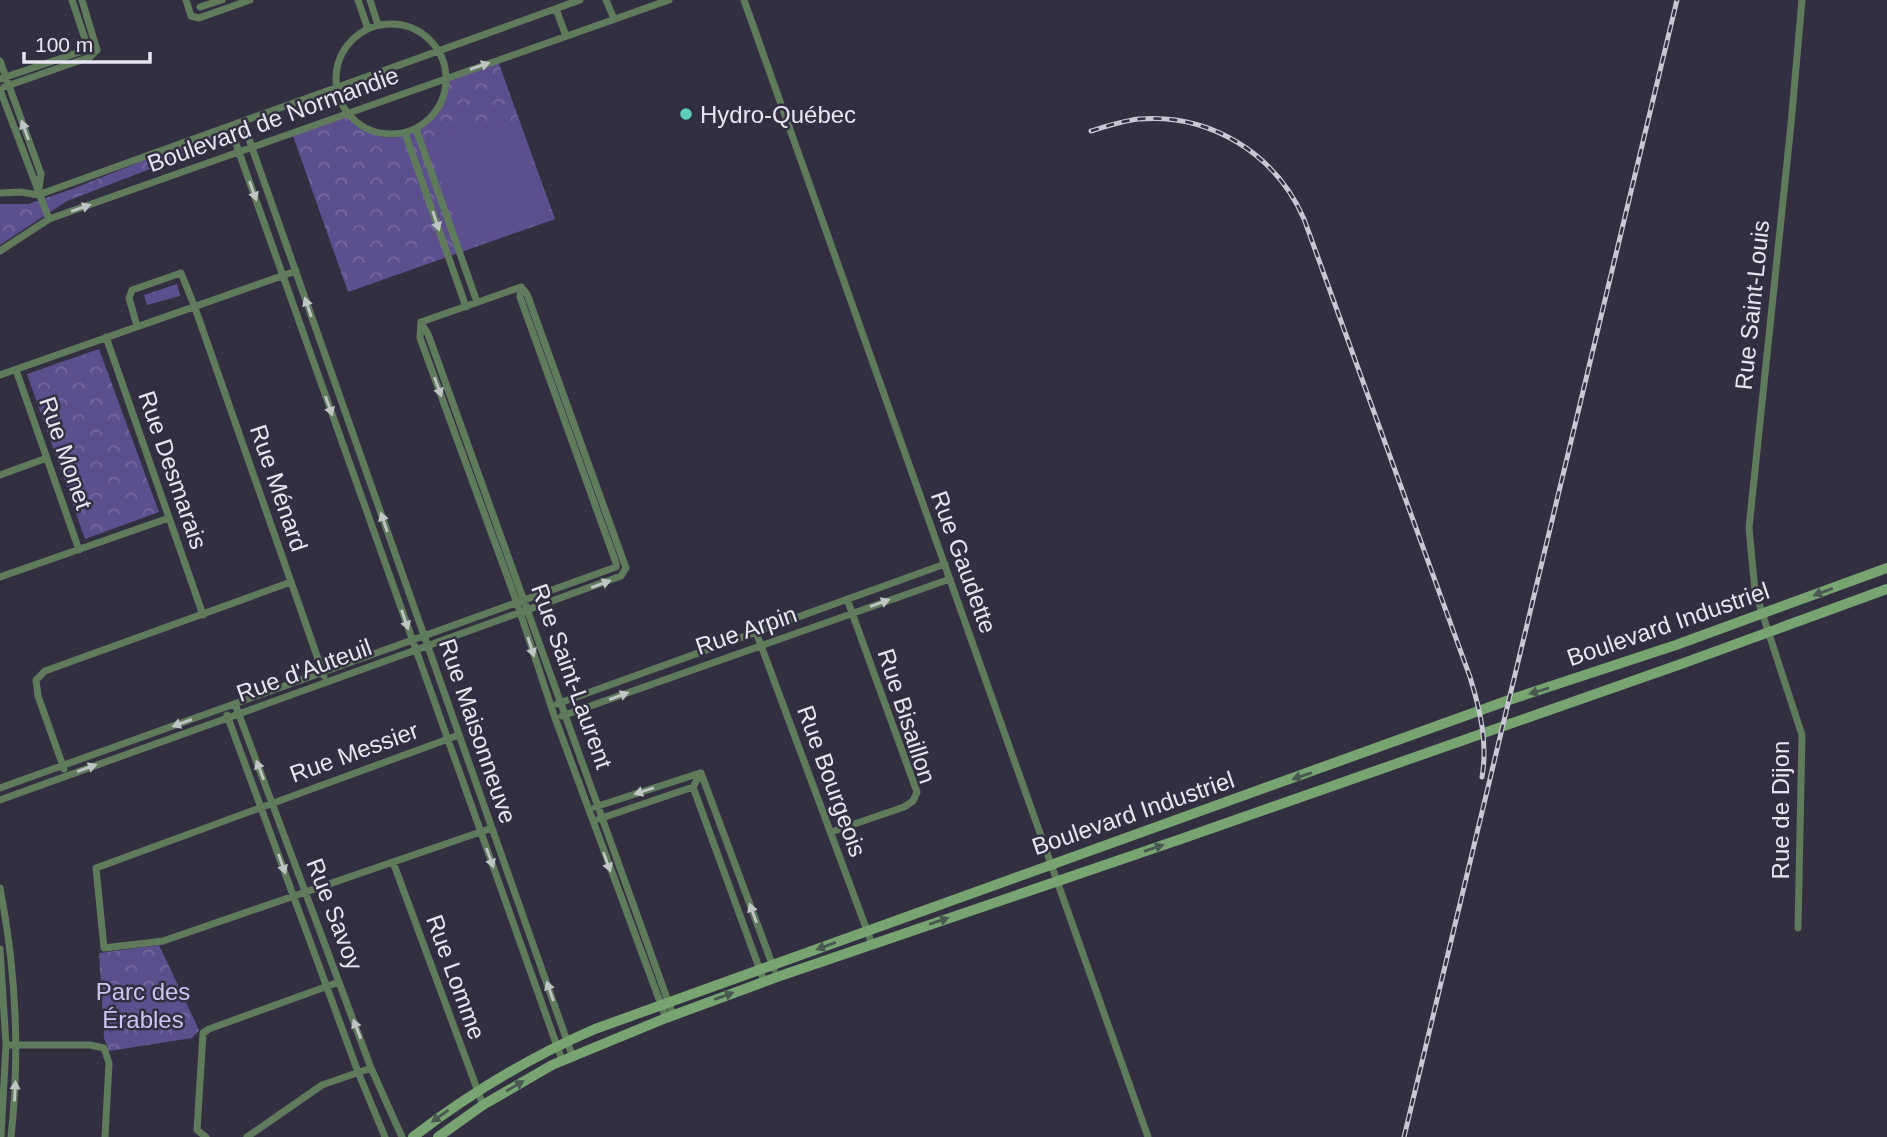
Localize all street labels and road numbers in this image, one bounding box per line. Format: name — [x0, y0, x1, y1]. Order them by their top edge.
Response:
street label: Boulevard de Normandie — [144, 61, 402, 177]
street label: Rue Saint-Louis — [1730, 219, 1774, 391]
street label: Rue Desmarais — [133, 387, 213, 553]
street label: Rue Monet — [34, 393, 98, 513]
street label: Rue Ménard — [245, 421, 313, 555]
street label: Rue Gaudette — [926, 487, 1002, 637]
street label: Boulevard Industriel — [1563, 577, 1773, 671]
street label: Rue Saint-Laurent — [526, 580, 618, 772]
street label: Rue Arpin — [692, 600, 800, 660]
street label: Rue d'Auteuil — [233, 633, 375, 707]
street label: Rue Maisonneuve — [434, 635, 522, 827]
street label: Rue Bisaillon — [873, 645, 941, 787]
street label: Rue Bourgeois — [792, 702, 872, 860]
street label: Rue Messier — [286, 716, 422, 788]
street label: Rue de Dijon — [1767, 741, 1794, 879]
street label: Boulevard Industriel — [1028, 766, 1238, 860]
street label: Rue Savoy — [301, 854, 369, 974]
street label: Rue Lomme — [421, 911, 491, 1043]

